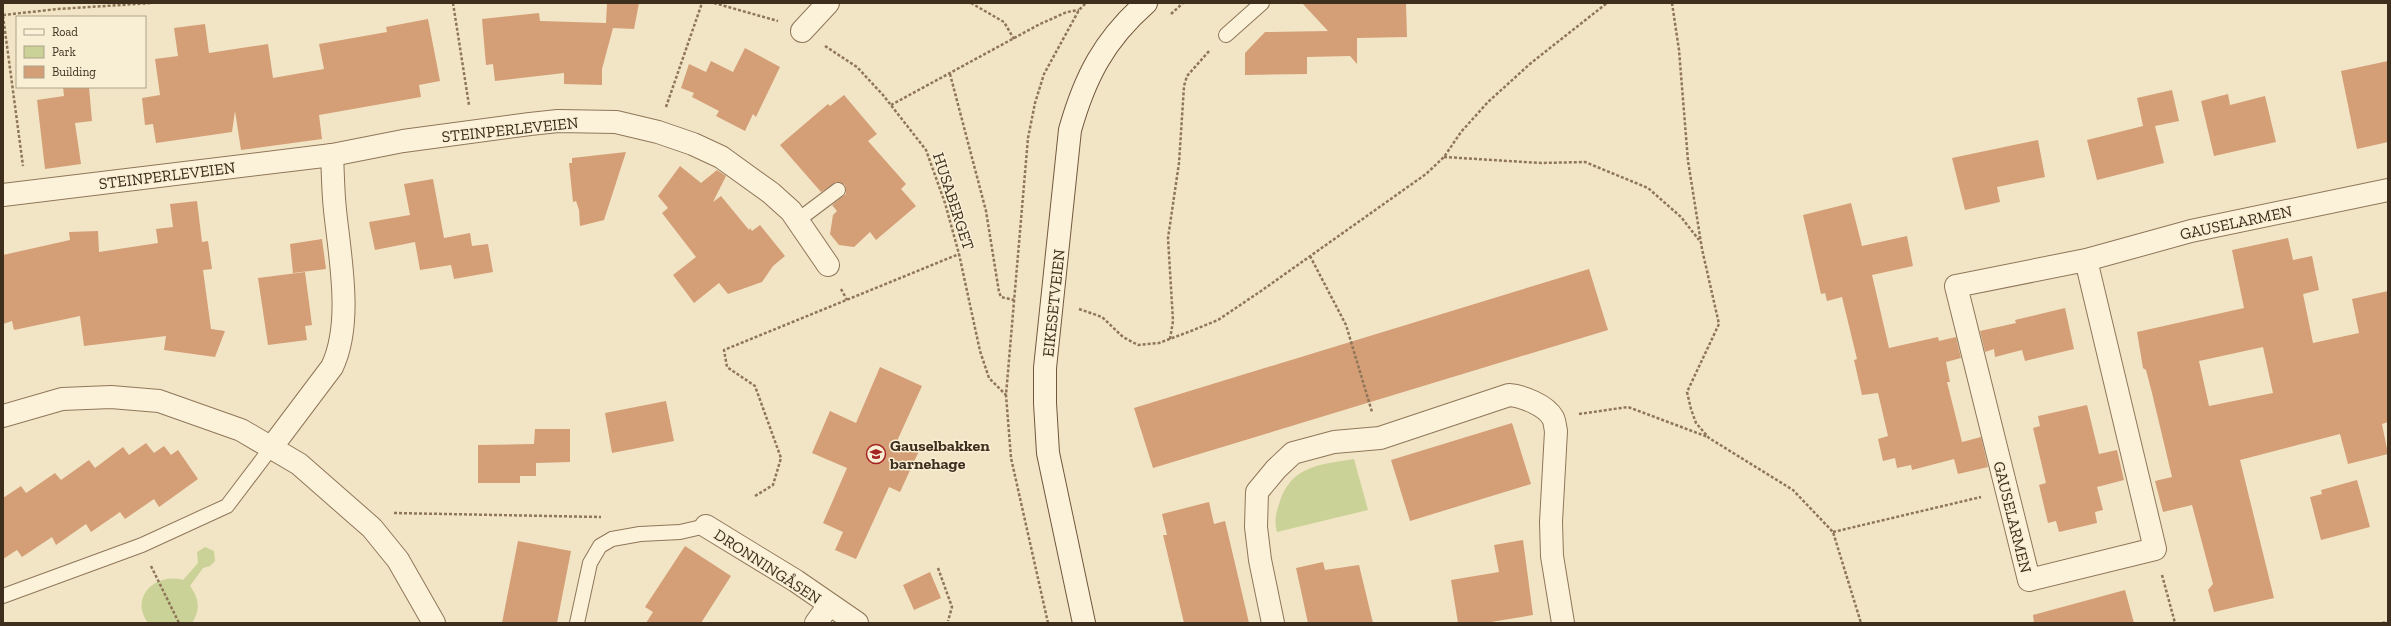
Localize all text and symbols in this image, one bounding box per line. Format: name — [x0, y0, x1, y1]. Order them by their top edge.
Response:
legend — [16, 16, 146, 88]
text: Road — [52, 25, 78, 39]
text: Park — [52, 45, 77, 59]
text: Building — [52, 65, 96, 79]
street label: STEINPERLEVEIEN — [441, 113, 580, 146]
street label: HUSABERGET — [929, 150, 978, 252]
street label: STEINPERLEVEIEN — [98, 158, 237, 193]
street label: GAUSELARMEN — [2178, 201, 2294, 244]
street label: EIKESETVEIEN — [1038, 248, 1069, 358]
place label: Gauselbakken barnehage — [889, 436, 990, 473]
school or university icon: Gauselbakken barnehage — [865, 443, 887, 465]
street label: GAUSELARMEN — [1989, 459, 2036, 575]
street label: DRONNINGÅSEN — [711, 525, 825, 608]

